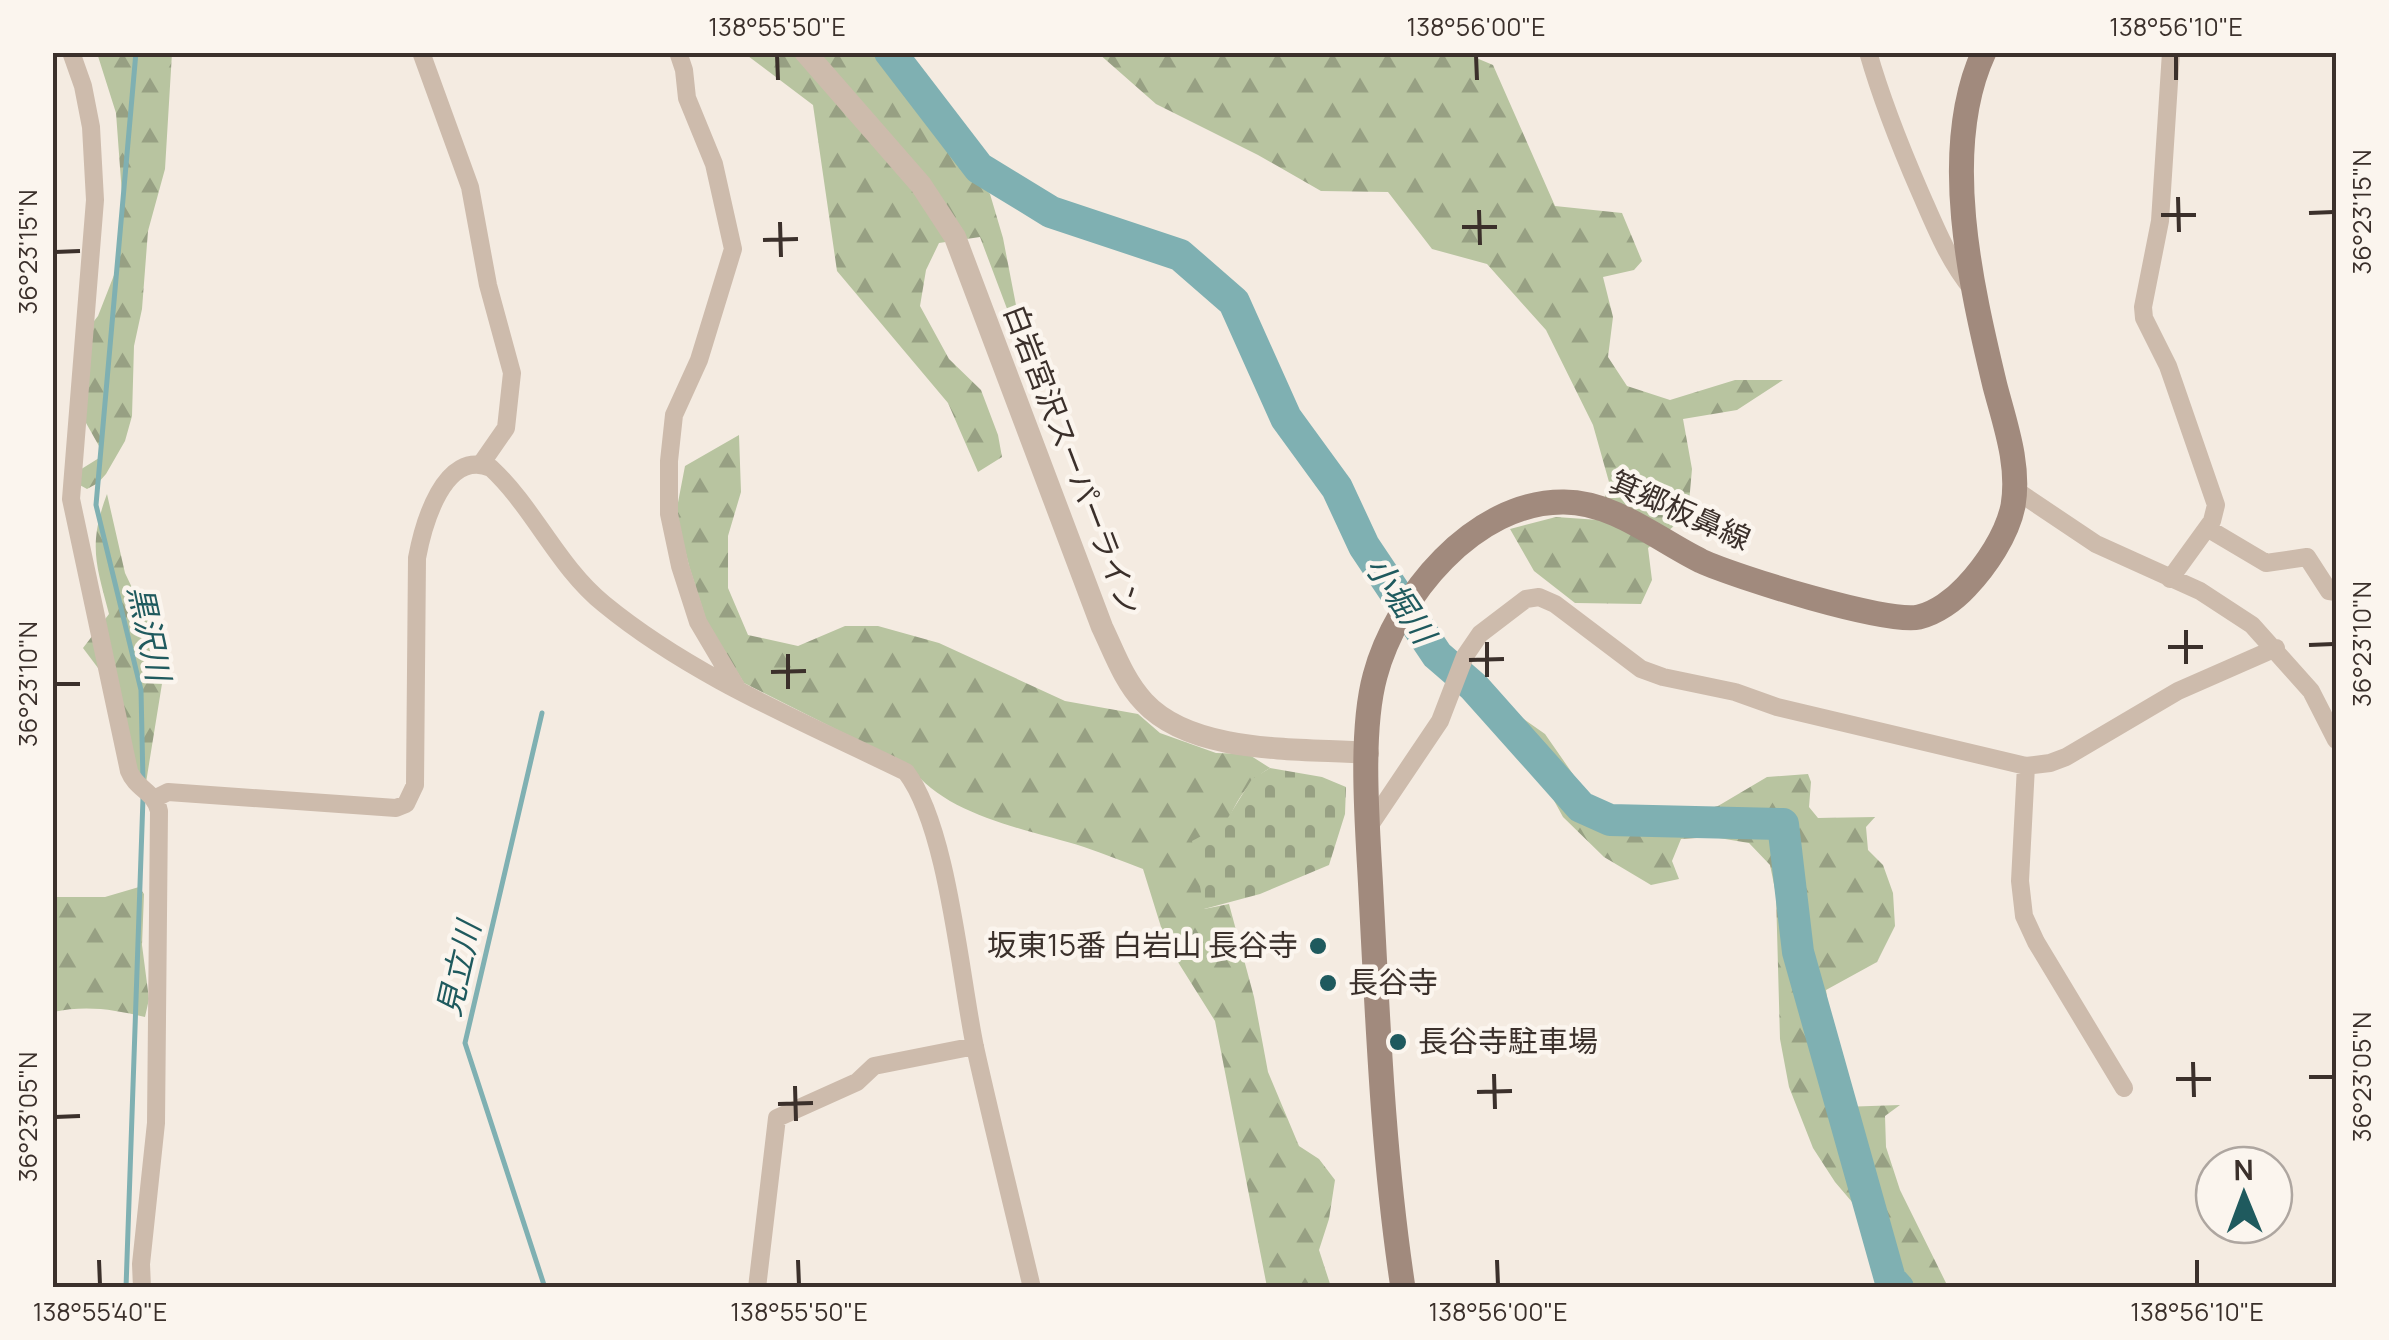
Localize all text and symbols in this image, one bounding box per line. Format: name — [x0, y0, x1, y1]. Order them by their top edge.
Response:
text: 138°55'50"E — [708, 9, 846, 44]
text: 138°56'00"E — [1406, 9, 1546, 44]
text: 138°56'10"E — [2109, 9, 2243, 44]
text: 36°23'15"N — [2344, 149, 2379, 275]
text: 36°23'15"N — [10, 189, 45, 315]
street label: 白岩宮沢スーパーライン — [995, 298, 1152, 621]
street label: 箕郷板鼻線 — [1604, 460, 1757, 559]
water label: 小堀川 — [1356, 547, 1448, 654]
water label: 黒沢川 — [118, 581, 182, 687]
text: 36°23'10"N — [2344, 581, 2379, 707]
text: 36°23'10"N — [10, 621, 45, 747]
water label: 見立川 — [426, 914, 491, 1021]
place label: 坂東15番 白岩山 長谷寺 — [987, 924, 1298, 965]
marker: 坂東15番 白岩山 長谷寺 — [1307, 935, 1329, 957]
place label: 長谷寺 — [1348, 961, 1438, 1002]
marker: 長谷寺 — [1317, 972, 1339, 994]
text: 36°23'05"N — [2344, 1012, 2379, 1142]
place label: 長谷寺駐車場 — [1418, 1020, 1598, 1061]
marker: 長谷寺駐車場 — [1387, 1031, 1409, 1053]
text: 36°23'05"N — [10, 1052, 45, 1182]
north arrow — [2194, 1145, 2294, 1245]
text: N — [2233, 1150, 2254, 1188]
text: 138°55'40"E — [33, 1294, 167, 1329]
text: 138°55'50"E — [730, 1294, 868, 1329]
text: 138°56'00"E — [1428, 1294, 1568, 1329]
text: 138°56'10"E — [2130, 1294, 2264, 1329]

